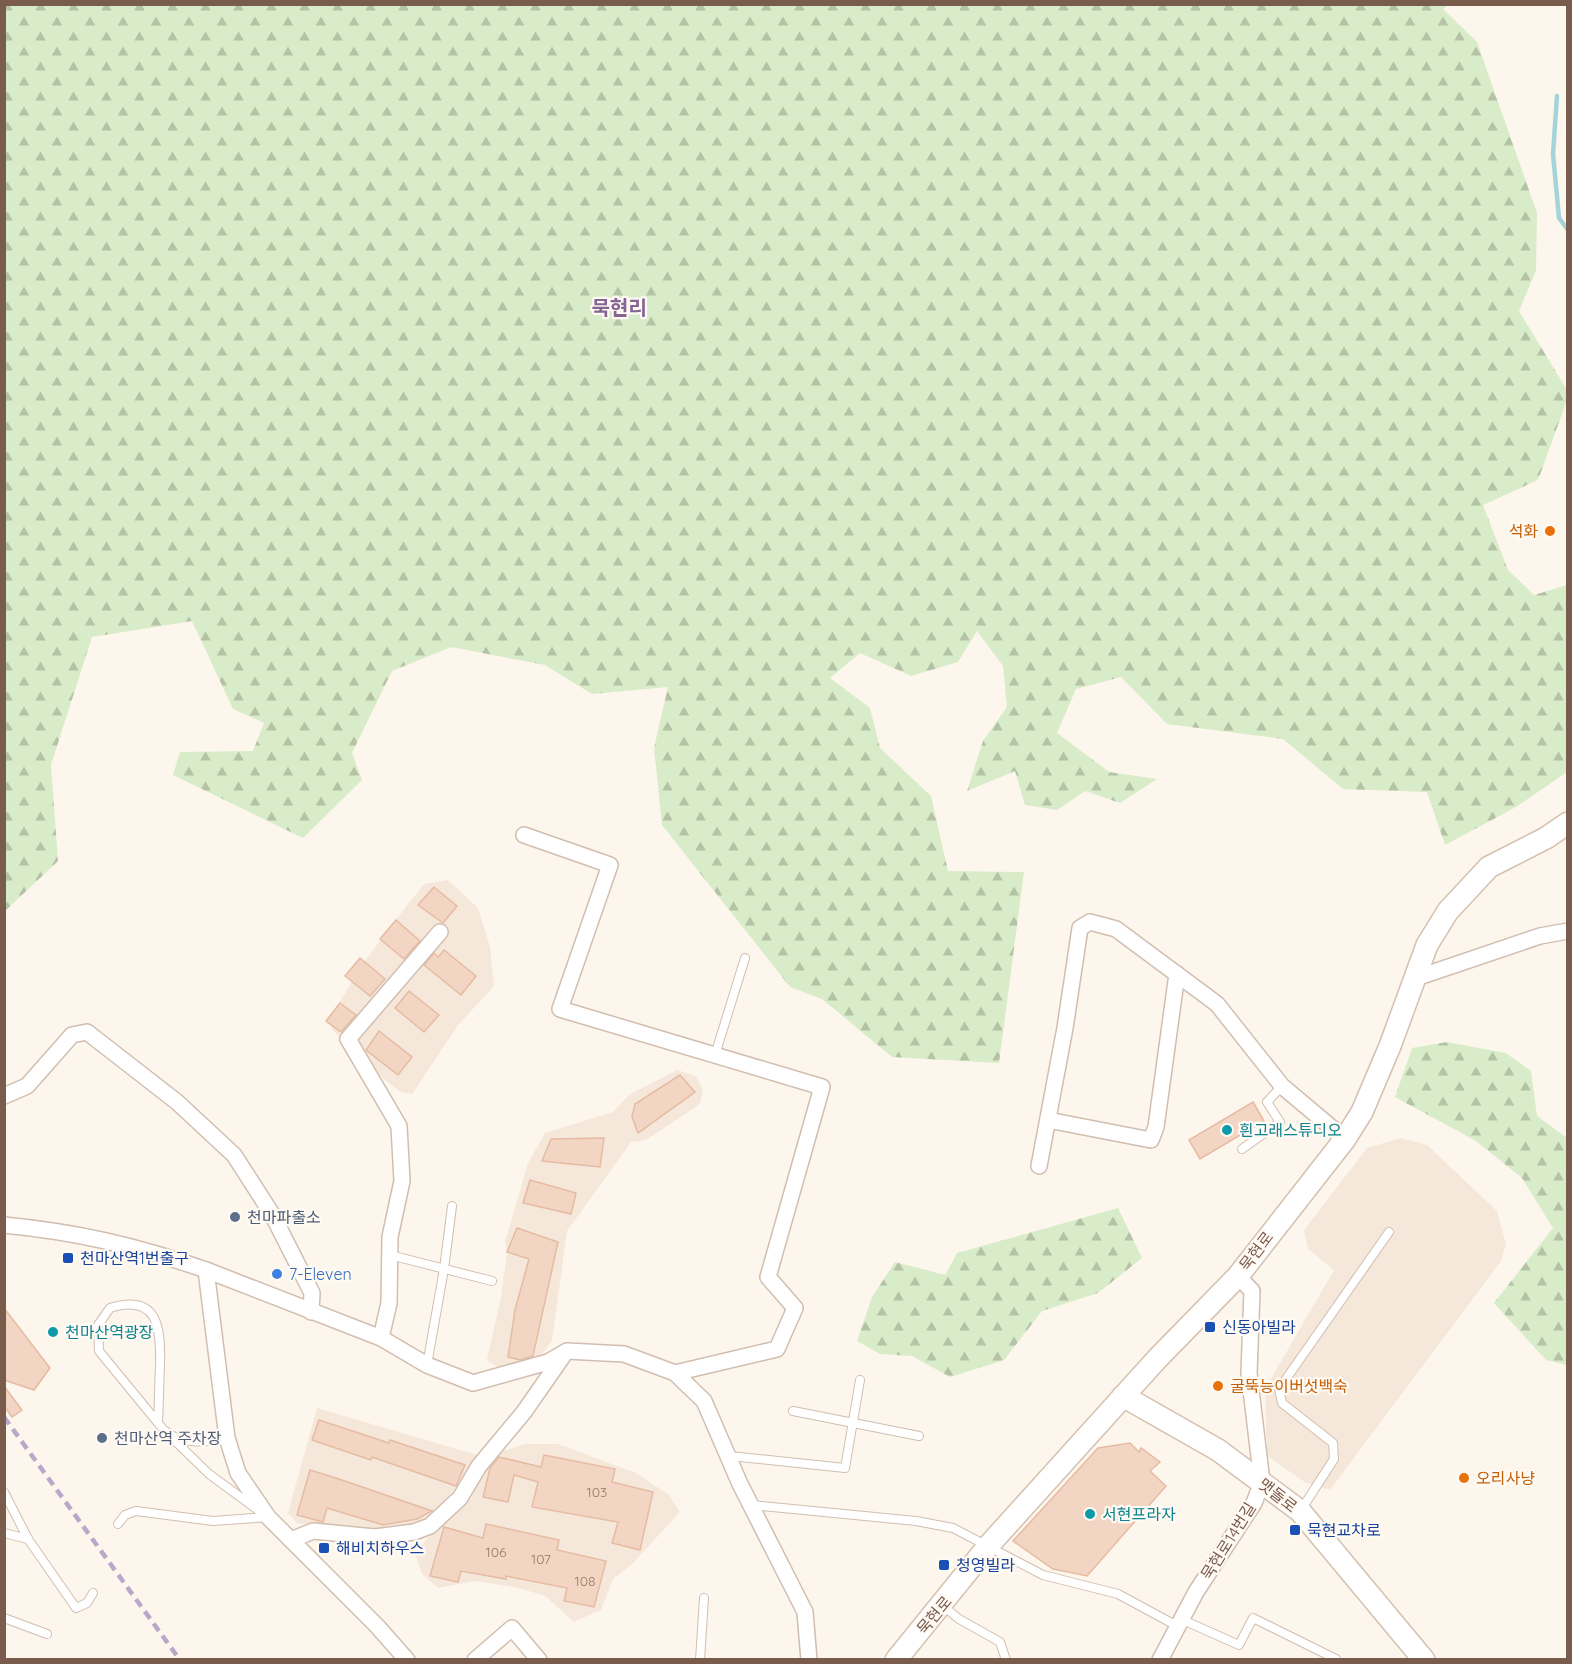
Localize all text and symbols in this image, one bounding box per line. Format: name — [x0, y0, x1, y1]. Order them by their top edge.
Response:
district label: 묵현리 — [591, 295, 647, 320]
place label: 석화 — [1509, 521, 1538, 541]
marker: 석화 — [1543, 524, 1557, 538]
place label: 흰고래스튜디오 — [1239, 1120, 1342, 1140]
marker: 흰고래스튜디오 — [1220, 1123, 1234, 1137]
place label: 천마파출소 — [247, 1207, 321, 1227]
marker: 천마파출소 — [228, 1210, 242, 1224]
street label: 묵현로 — [1235, 1227, 1277, 1275]
place label: 천마산역1번출구 — [80, 1248, 189, 1268]
marker: 천마산역1번출구 — [61, 1251, 75, 1265]
place label: 7-Eleven — [289, 1264, 352, 1284]
marker: 7-Eleven — [270, 1267, 284, 1281]
place label: 신동아빌라 — [1222, 1317, 1296, 1337]
marker: 신동아빌라 — [1203, 1320, 1217, 1334]
place label: 천마산역광장 — [65, 1322, 154, 1342]
marker: 천마산역광장 — [46, 1325, 60, 1339]
place label: 굴뚝능이버섯백숙 — [1230, 1376, 1348, 1396]
marker: 굴뚝능이버섯백숙 — [1211, 1379, 1225, 1393]
place label: 천마산역 주차장 — [114, 1428, 222, 1448]
marker: 천마산역 주차장 — [95, 1431, 109, 1445]
place label: 오리사냥 — [1476, 1468, 1535, 1488]
marker: 오리사냥 — [1457, 1471, 1471, 1485]
street label: 맷돌로 — [1254, 1474, 1302, 1517]
house number: 103 — [587, 1483, 607, 1501]
street label: 묵현로14번길 — [1196, 1499, 1260, 1583]
place label: 서현프라자 — [1102, 1504, 1176, 1524]
marker: 서현프라자 — [1083, 1507, 1097, 1521]
place label: 묵현교차로 — [1307, 1520, 1381, 1540]
marker: 묵현교차로 — [1288, 1523, 1302, 1537]
place label: 해비치하우스 — [336, 1538, 424, 1558]
marker: 해비치하우스 — [317, 1541, 331, 1555]
house number: 106 — [485, 1543, 507, 1561]
house number: 107 — [531, 1550, 551, 1568]
place label: 청영빌라 — [956, 1555, 1015, 1575]
marker: 청영빌라 — [937, 1558, 951, 1572]
house number: 108 — [574, 1572, 596, 1590]
street label: 묵현로 — [912, 1591, 956, 1638]

